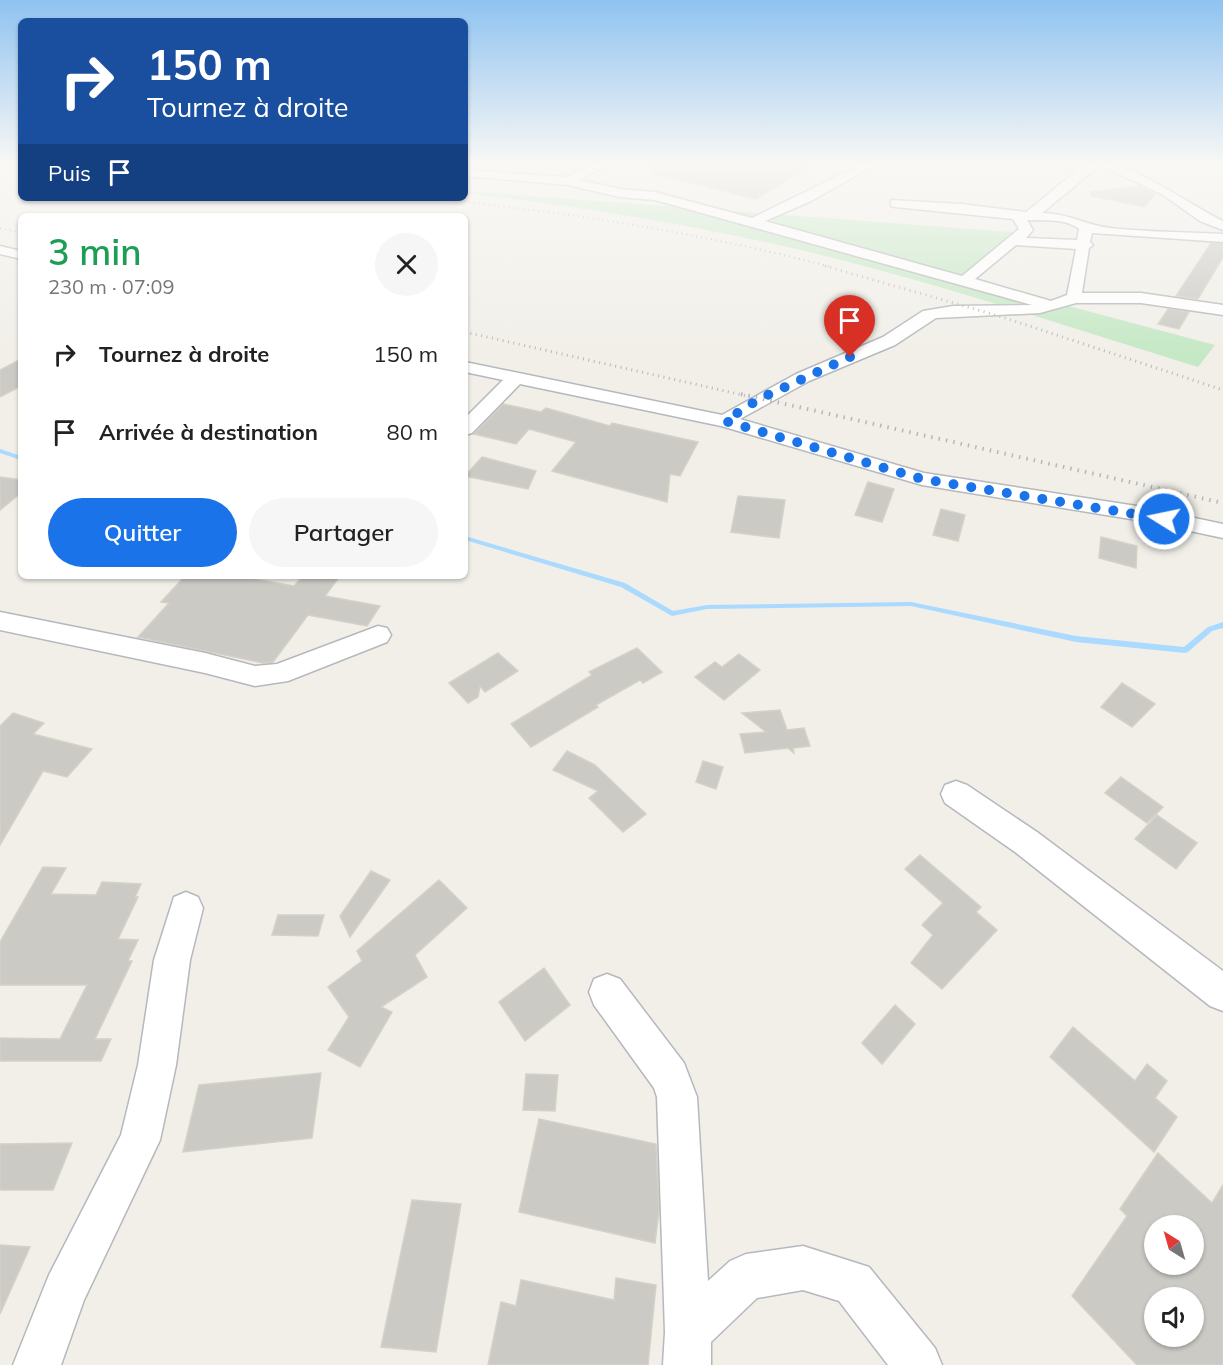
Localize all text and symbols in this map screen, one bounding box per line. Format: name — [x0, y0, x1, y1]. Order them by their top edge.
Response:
text: 150 m — [147, 38, 272, 91]
icon: right — [48, 42, 126, 120]
text: Tournez à droite — [147, 90, 348, 124]
icon: arrive — [103, 156, 136, 189]
text: Puis — [48, 159, 91, 187]
text: 3 min — [48, 229, 142, 274]
button: close — [375, 233, 438, 296]
text: 230 m · 07:09 — [48, 274, 174, 299]
pin — [824, 295, 875, 357]
icon: arrive — [833, 304, 866, 337]
icon: right — [48, 338, 81, 371]
text: Tournez à droite — [99, 340, 269, 368]
text: 150 m — [373, 340, 438, 368]
icon: arrive — [48, 416, 81, 449]
text: Arrivée à destination — [99, 418, 318, 446]
text: 80 m — [387, 418, 438, 446]
position arrow — [1132, 487, 1196, 551]
button: Quitter — [48, 498, 237, 567]
button: Partager — [249, 498, 438, 567]
north arrow — [1144, 1215, 1204, 1275]
map controls — [1144, 1215, 1204, 1347]
button: sound — [1144, 1287, 1204, 1347]

